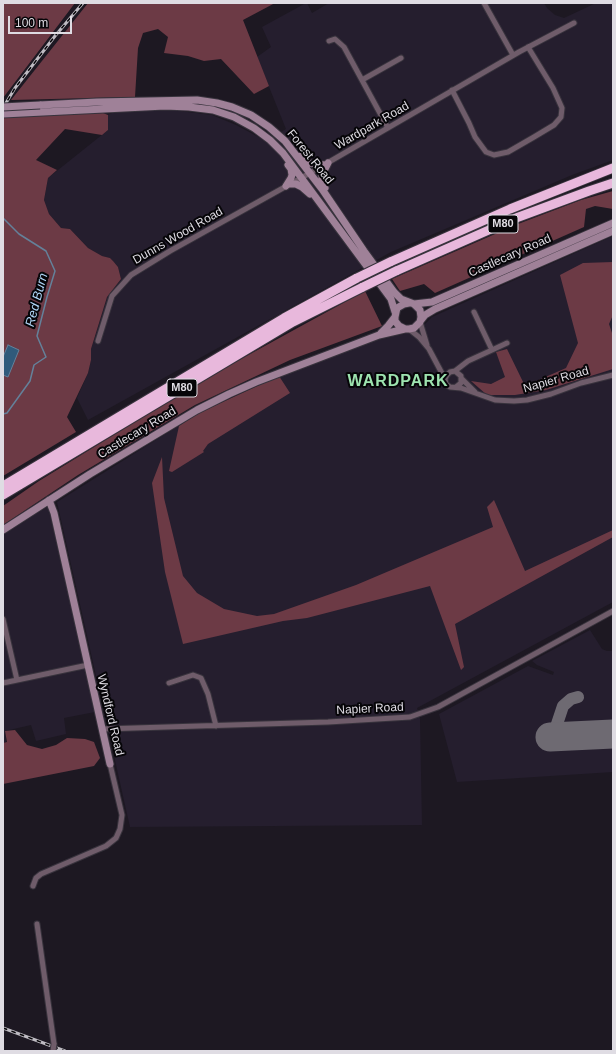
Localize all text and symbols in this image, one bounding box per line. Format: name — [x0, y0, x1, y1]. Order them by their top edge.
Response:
scale bar — [10, 8, 74, 34]
text: 100 m — [15, 16, 48, 30]
street label: Wardpark Road — [332, 99, 412, 153]
street label: Forest Road — [284, 127, 336, 187]
street label: Dunns Wood Road — [131, 204, 225, 268]
road number: M80 — [488, 215, 518, 233]
street label: Castlecary Road — [467, 231, 553, 281]
water label: Red Burn — [22, 271, 52, 329]
street label: Napier Road — [522, 364, 590, 396]
district label: WARDPARK — [347, 372, 449, 392]
road number: M80 — [167, 379, 197, 397]
street label: Castlecary Road — [95, 404, 179, 462]
street label: Wyndford Road — [94, 673, 126, 757]
street label: Napier Road — [336, 700, 404, 718]

